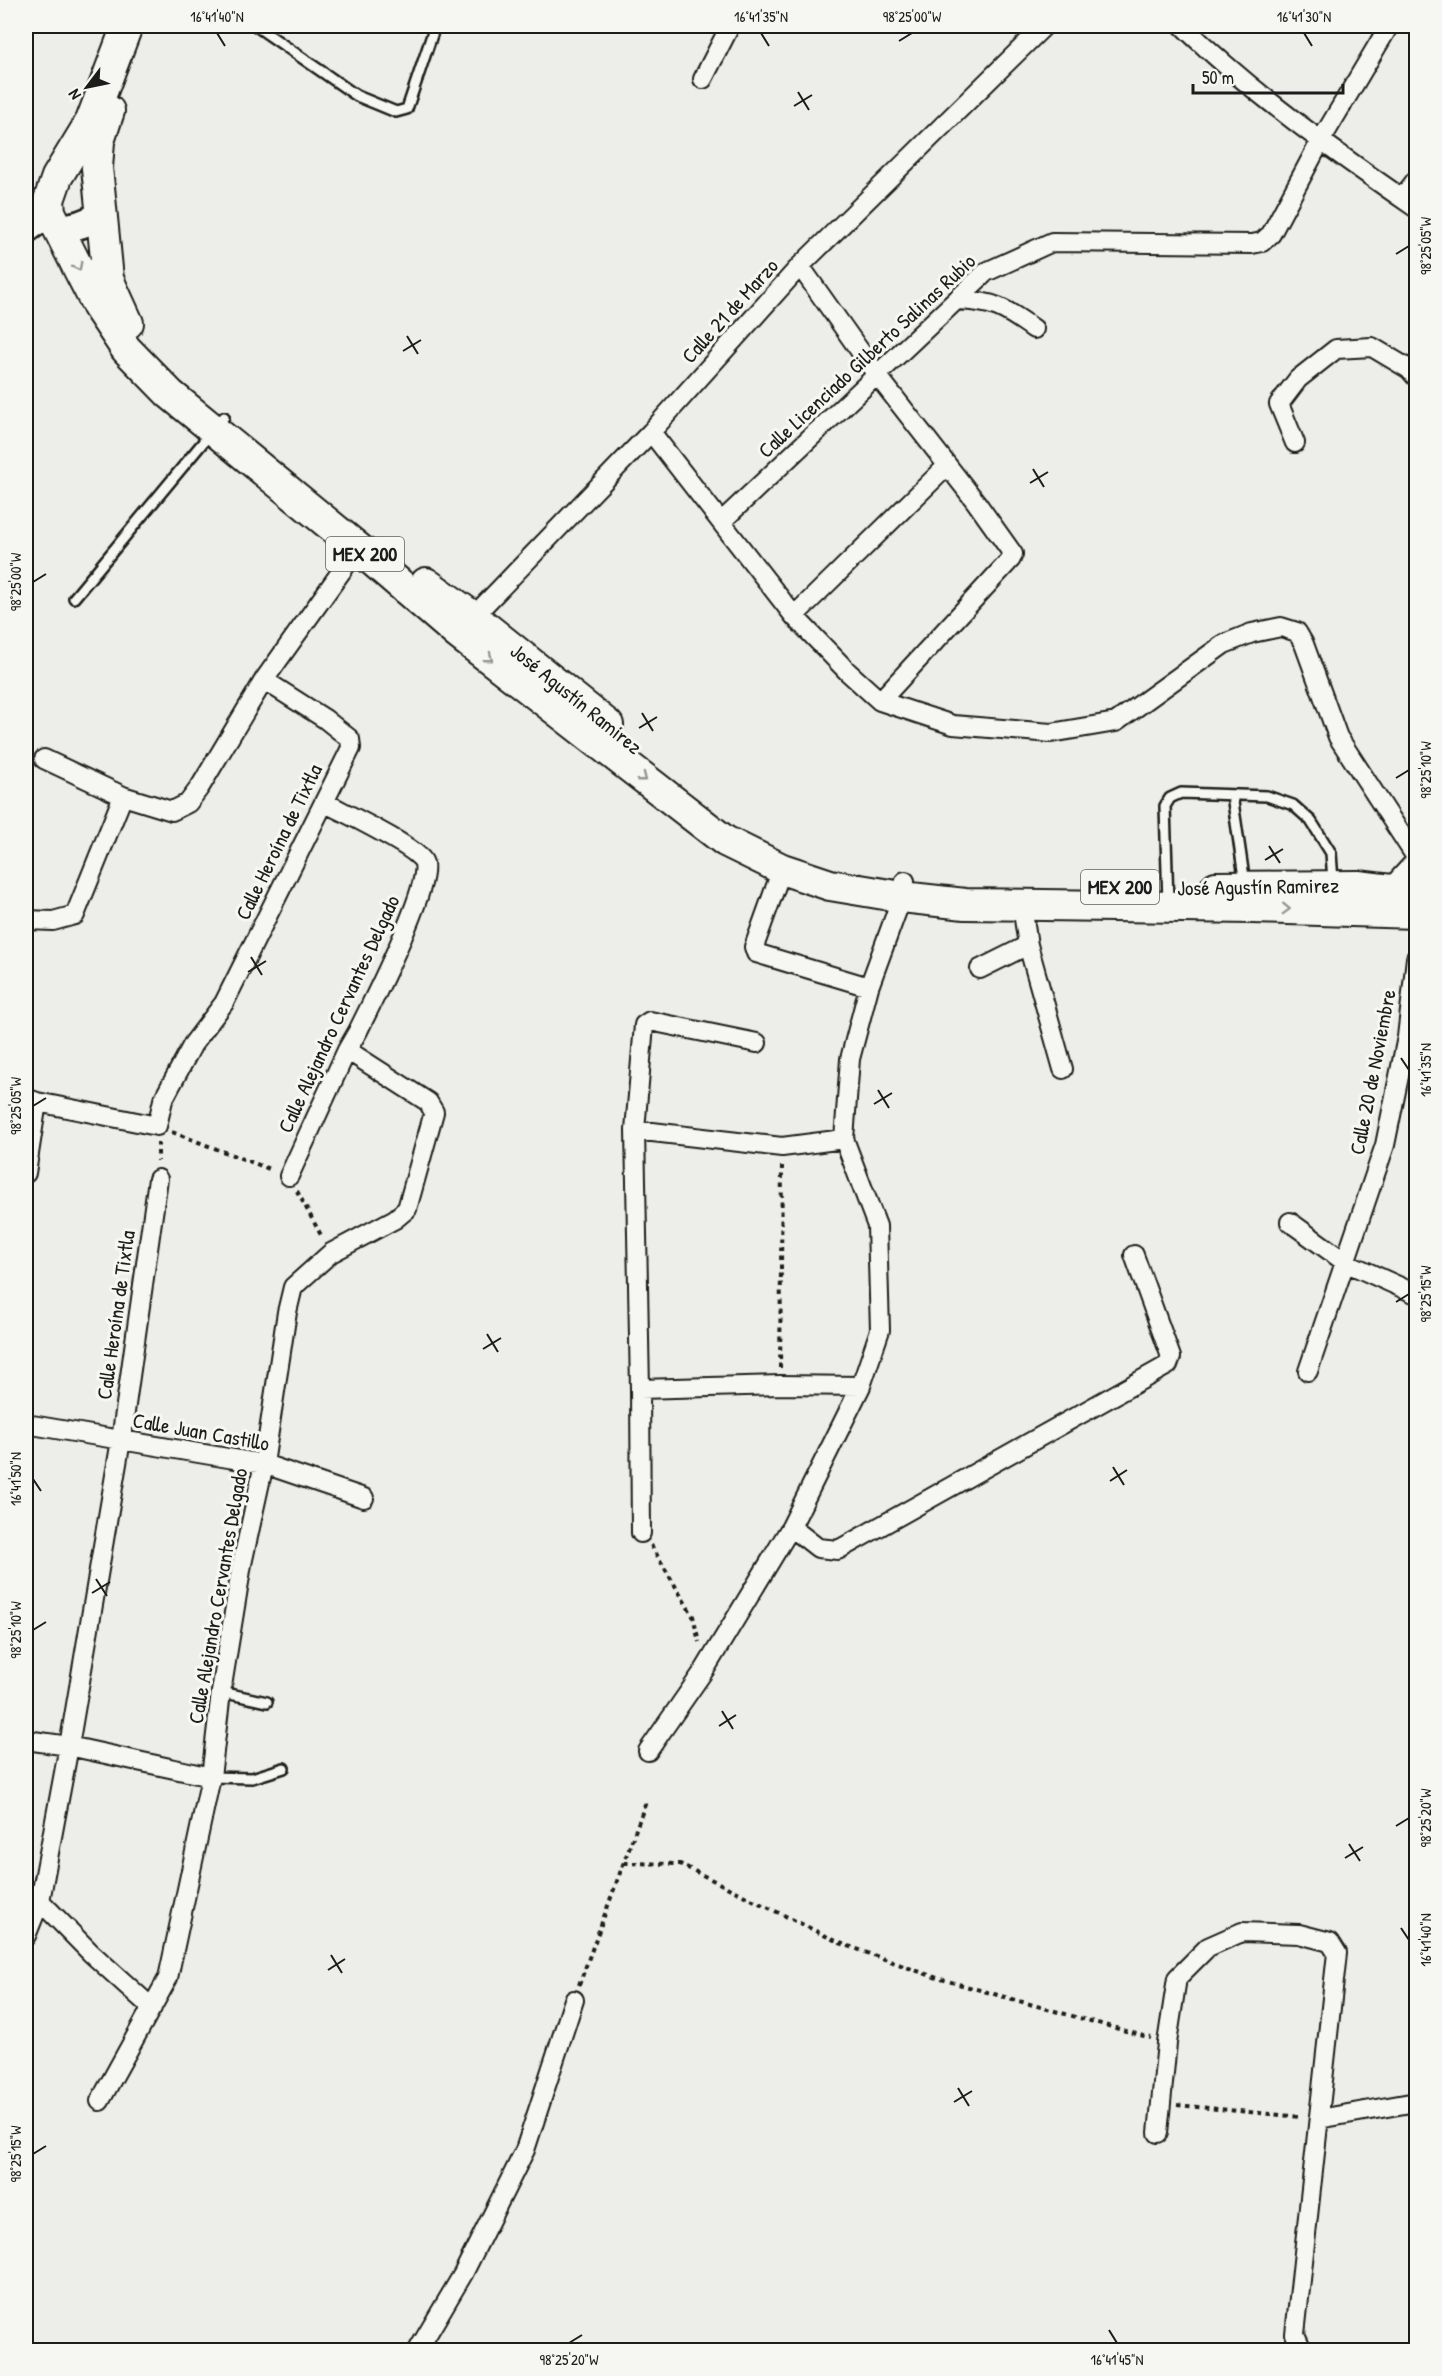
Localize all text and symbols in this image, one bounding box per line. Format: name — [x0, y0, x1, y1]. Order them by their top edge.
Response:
text: 16°41'40"N — [190, 6, 244, 27]
text: 16°41'35"N — [734, 6, 788, 27]
text: 98°25'00"W — [883, 6, 942, 27]
text: 16°41'30"N — [1277, 6, 1331, 27]
north arrow — [57, 57, 117, 117]
scale bar — [1193, 57, 1343, 95]
text: 50 m — [1202, 65, 1234, 90]
text: N — [62, 85, 86, 104]
text: 98°25'05"W — [1415, 216, 1436, 275]
street label: Calle Licenciado Gilberto Salinas Rubio — [752, 247, 982, 464]
street label: Calle 21 de Marzo — [675, 252, 785, 369]
one-way arrow — [70, 260, 82, 271]
road number: MEX 200 — [326, 537, 404, 571]
text: 98°25'00"W — [5, 552, 26, 611]
street label: José Agustín Ramirez — [504, 636, 648, 761]
one-way arrow — [483, 651, 494, 662]
text: 98°25'10"W — [1415, 741, 1436, 799]
street label: Calle Heroína de Tixtla — [228, 759, 329, 925]
one-way arrow — [636, 771, 647, 782]
road number: MEX 200 — [1081, 870, 1159, 904]
street label: José Agustín Ramirez — [1177, 871, 1339, 902]
street label: Calle Alejandro Cervantes Delgado — [271, 890, 406, 1137]
one-way arrow — [1282, 902, 1291, 915]
street label: Calle 20 de Noviembre — [1342, 987, 1403, 1157]
text: 16°41'35"N — [1415, 1043, 1436, 1097]
text: 98°25'05"W — [5, 1076, 26, 1135]
street label: Calle Heroína de Tixtla — [89, 1229, 142, 1401]
text: 98°25'15"W — [1415, 1265, 1436, 1322]
street label: Calle Juan Castillo — [131, 1405, 272, 1458]
text: 16°41'50"N — [5, 1452, 26, 1506]
street label: Calle Alejandro Cervantes Delgado — [181, 1466, 254, 1726]
text: 98°25'10"W — [5, 1601, 26, 1659]
text: 98°25'20"W — [1415, 1788, 1436, 1847]
text: 16°41'40"N — [1415, 1913, 1436, 1967]
text: 98°25'15"W — [5, 2125, 26, 2182]
text: 98°25'20"W — [540, 2349, 599, 2370]
text: 16°41'45"N — [1091, 2349, 1143, 2370]

